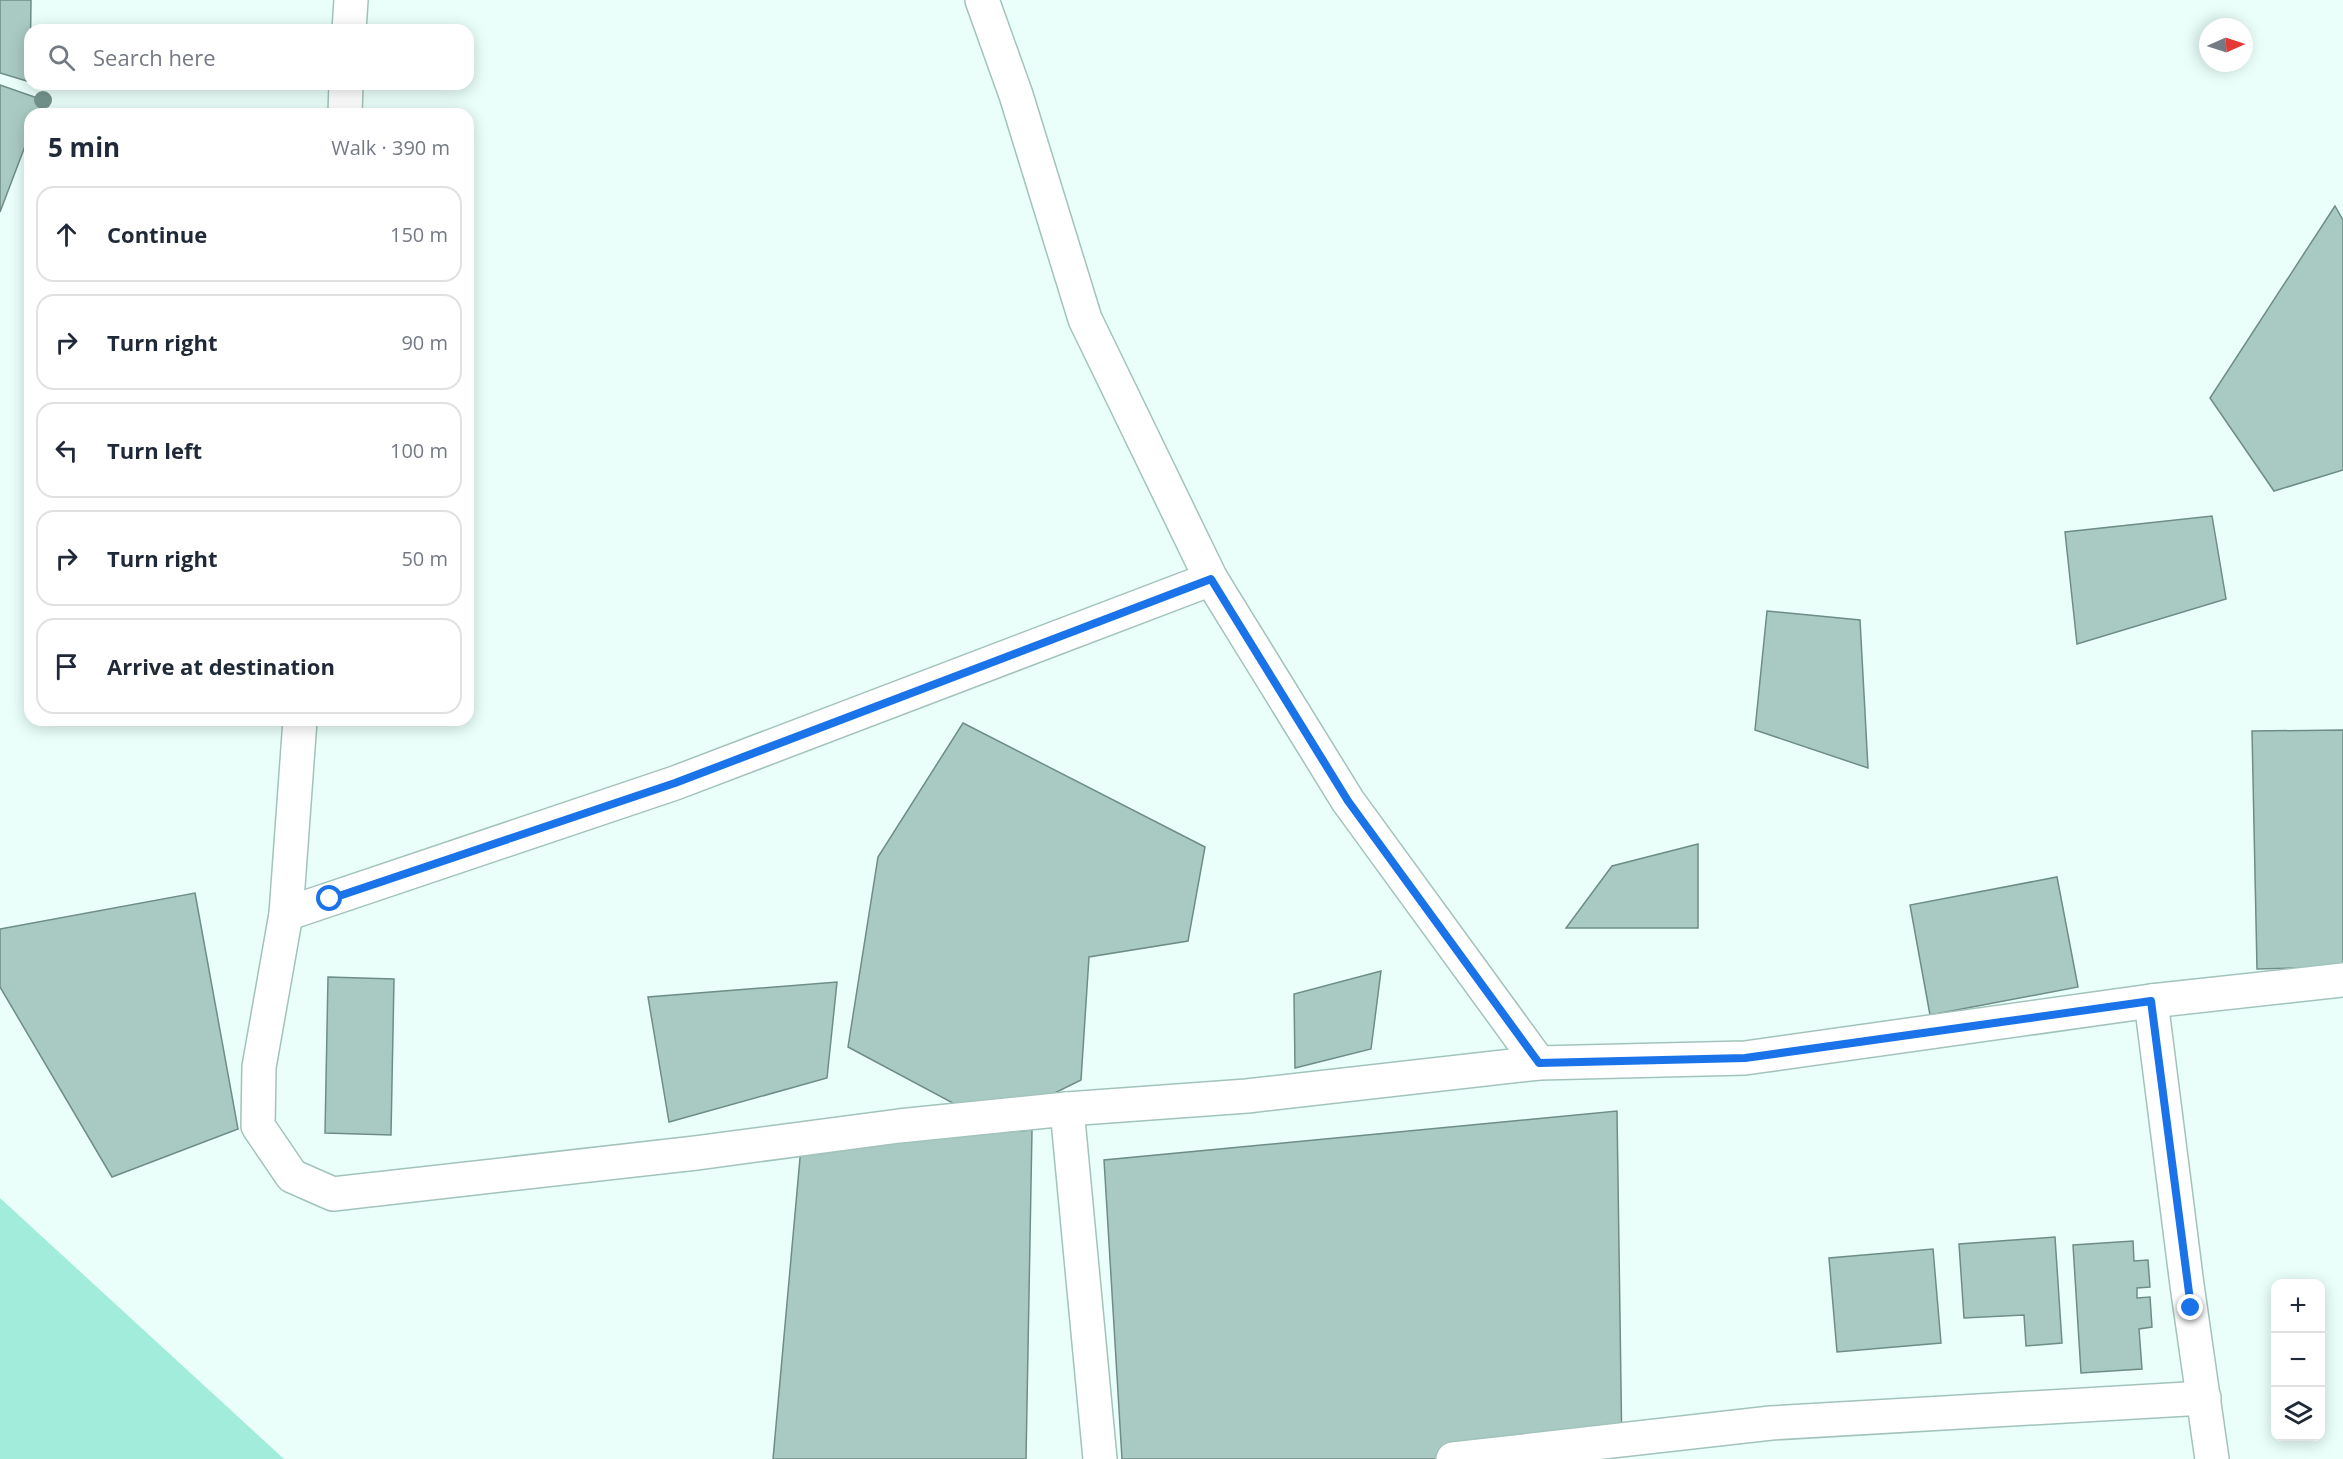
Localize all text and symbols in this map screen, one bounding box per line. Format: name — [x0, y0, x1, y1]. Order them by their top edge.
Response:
north arrow — [2199, 18, 2253, 72]
search box — [24, 24, 474, 90]
icon: search — [45, 41, 78, 74]
text: Search here — [93, 42, 216, 72]
text: 5 min — [48, 129, 120, 165]
text: Walk · 390 m — [331, 134, 450, 161]
icon: ahead — [50, 218, 83, 251]
text: Continue — [107, 219, 207, 249]
text: 150 m — [390, 221, 448, 248]
icon: right — [50, 326, 83, 359]
text: Turn right — [107, 327, 218, 357]
text: 90 m — [401, 329, 448, 356]
icon: left — [50, 434, 83, 467]
text: Turn left — [107, 435, 202, 465]
text: 100 m — [390, 437, 448, 464]
icon: right — [50, 542, 83, 575]
text: Turn right — [107, 543, 218, 573]
text: 50 m — [401, 545, 448, 572]
icon: arrive — [50, 650, 83, 683]
text: Arrive at destination — [107, 651, 335, 681]
route start — [316, 885, 342, 911]
map controls — [2271, 1279, 2325, 1441]
button: + — [2271, 1279, 2325, 1333]
route end — [2177, 1294, 2203, 1320]
button: − — [2271, 1333, 2325, 1387]
button: layers — [2271, 1387, 2325, 1441]

